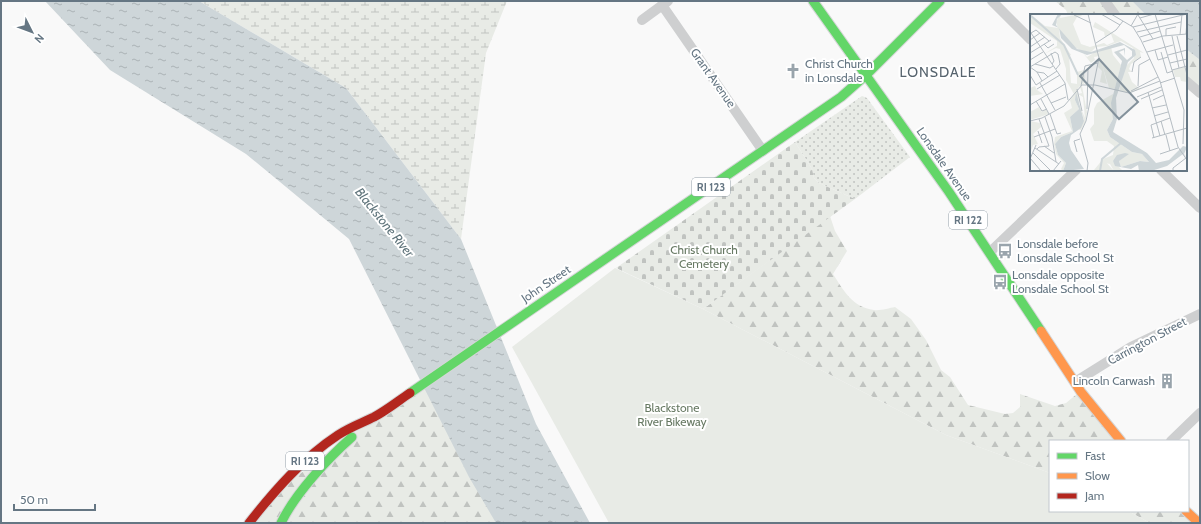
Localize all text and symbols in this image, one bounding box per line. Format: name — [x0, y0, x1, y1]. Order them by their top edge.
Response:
north arrow — [12, 12, 52, 52]
inset map — [1030, 14, 1187, 171]
text: N — [32, 31, 47, 46]
street label: Grant Avenue — [688, 45, 739, 110]
place label: Christ Church in Lonsdale — [805, 56, 873, 85]
church icon: Christ Church in Lonsdale — [784, 62, 802, 80]
district label: LONSDALE — [900, 63, 976, 81]
street label: Lonsdale Avenue — [914, 124, 975, 203]
road number: RI 123 — [692, 178, 730, 196]
water label: Blackstone River — [352, 184, 419, 261]
road number: RI 122 — [949, 211, 987, 229]
place label: Lonsdale before Lonsdale School St — [1017, 236, 1114, 265]
park label: Christ Church Cemetery — [670, 242, 738, 271]
bus stop icon: Lonsdale before Lonsdale School St — [996, 242, 1014, 260]
street label: John Street — [517, 262, 573, 306]
place label: Lonsdale opposite Lonsdale School St — [1012, 267, 1109, 296]
bus stop icon: Lonsdale opposite Lonsdale School St — [991, 273, 1009, 291]
street label: Carrington Street — [1105, 314, 1189, 368]
building icon: Lincoln Carwash — [1158, 372, 1176, 390]
place label: Lincoln Carwash — [1073, 373, 1155, 388]
park label: Blackstone River Bikeway — [637, 400, 707, 429]
legend — [1049, 440, 1189, 512]
text: Fast — [1085, 448, 1105, 463]
road number: RI 123 — [286, 452, 324, 470]
text: Slow — [1085, 468, 1110, 483]
scale bar — [14, 486, 95, 512]
text: Jam — [1084, 488, 1104, 503]
text: 50 m — [20, 492, 48, 507]

